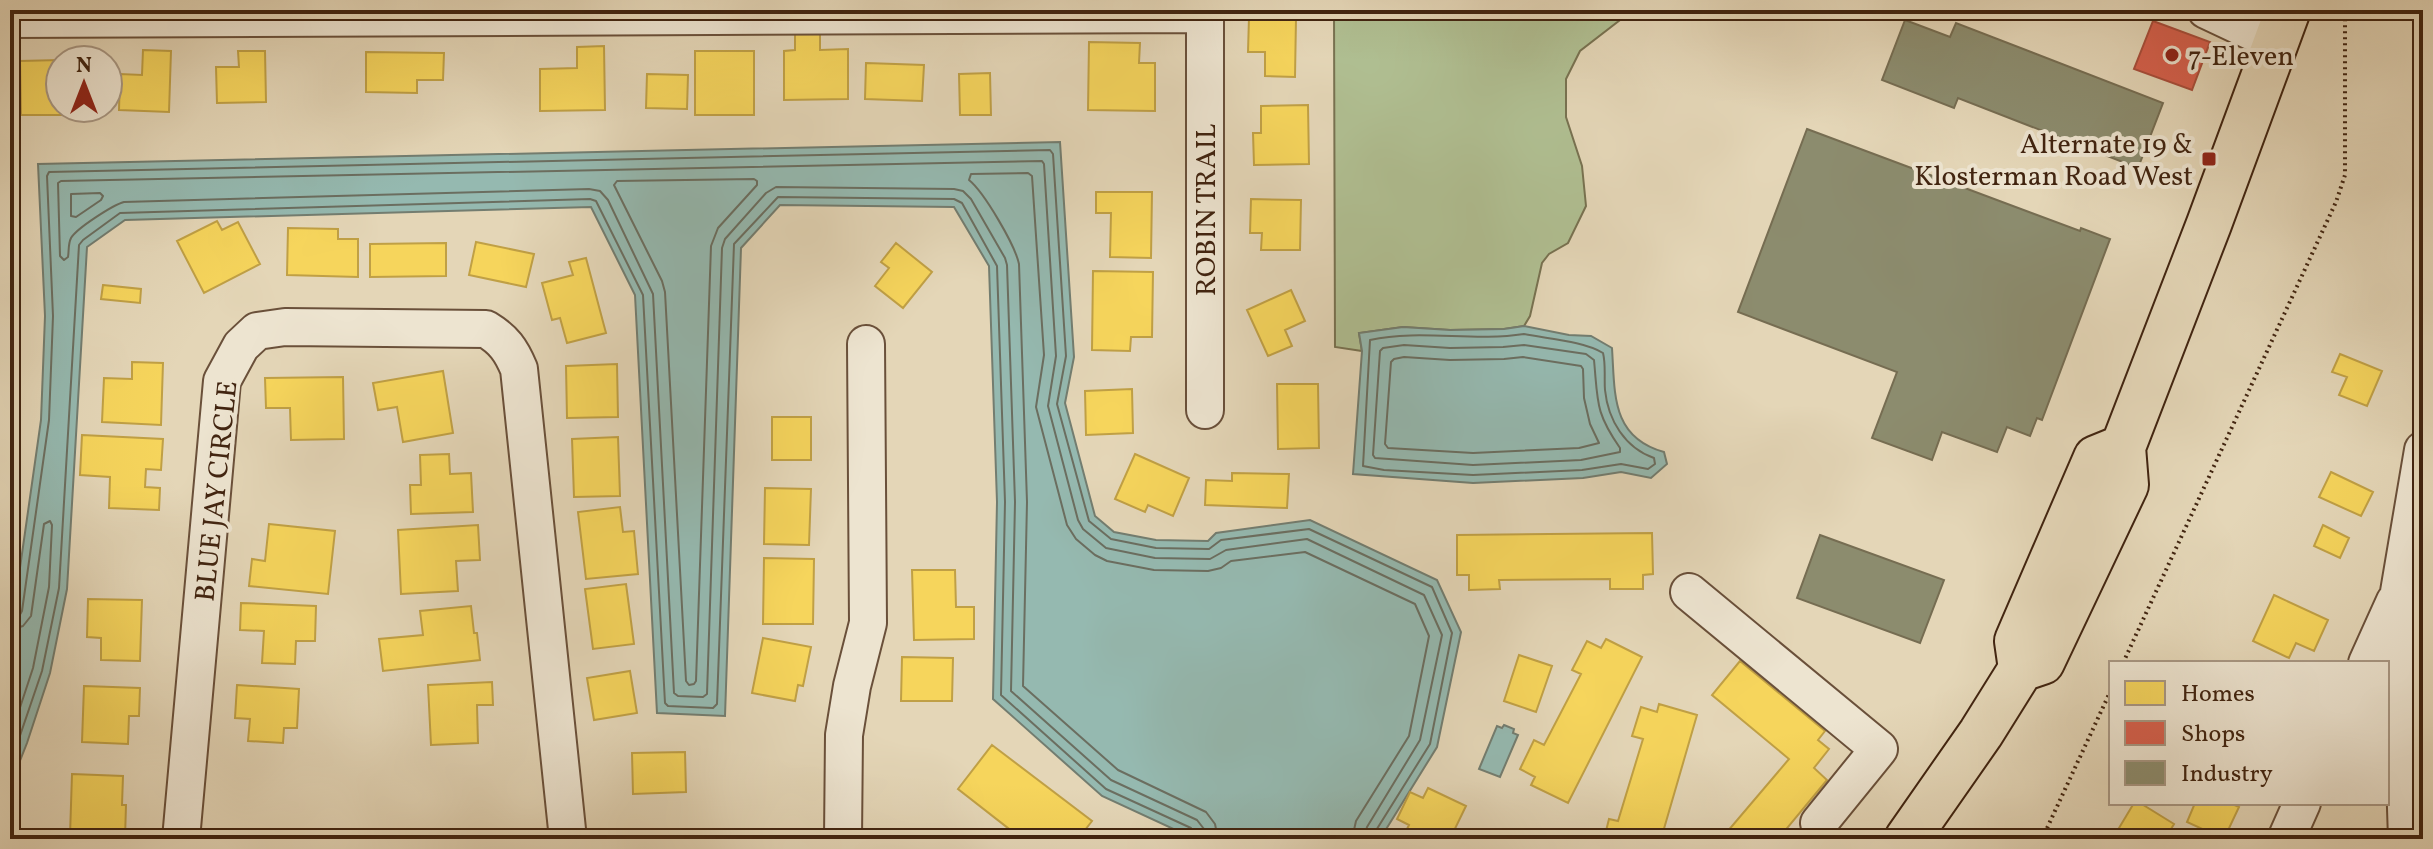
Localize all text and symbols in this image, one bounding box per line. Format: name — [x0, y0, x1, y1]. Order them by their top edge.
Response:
place label: 7-Eleven — [2188, 38, 2294, 77]
north arrow — [44, 44, 124, 124]
marker: 7-Eleven — [2163, 46, 2181, 64]
text: N — [76, 51, 92, 82]
street label: ROBIN TRAIL — [1188, 123, 1227, 296]
place label: Alternate 19 & Klosterman Road West — [1914, 126, 2193, 197]
marker: Alternate 19 & Klosterman Road West — [2200, 150, 2218, 168]
street label: BLUE JAY CIRCLE — [187, 379, 248, 604]
legend — [2109, 661, 2389, 805]
text: Homes — [2181, 678, 2255, 712]
text: Shops — [2181, 718, 2245, 752]
text: Industry — [2181, 758, 2273, 792]

